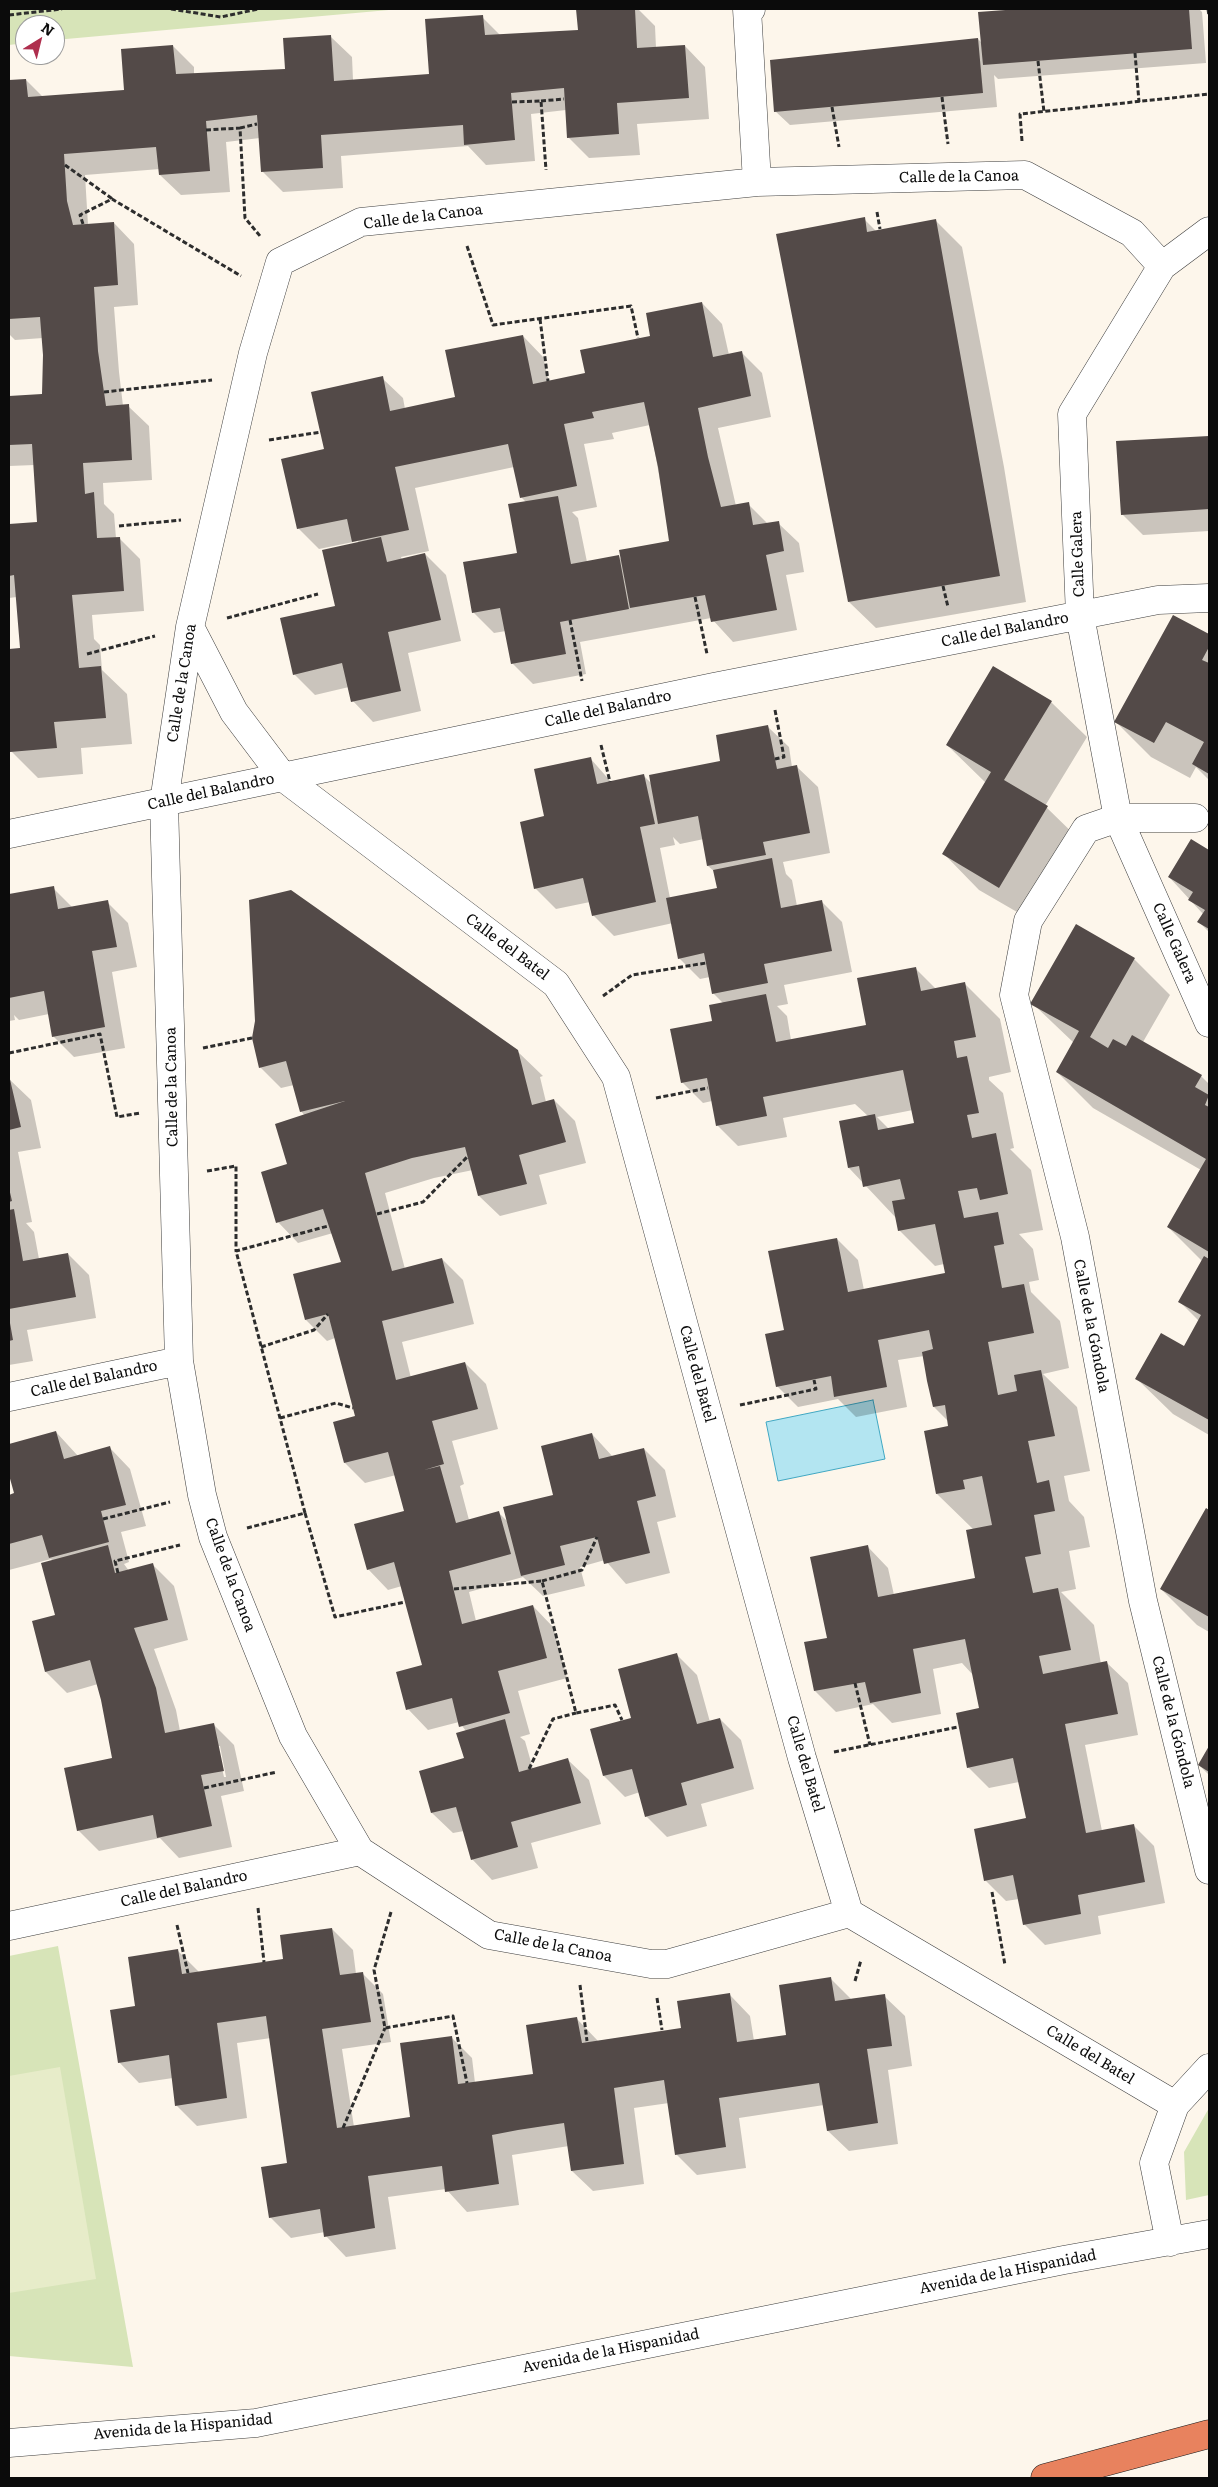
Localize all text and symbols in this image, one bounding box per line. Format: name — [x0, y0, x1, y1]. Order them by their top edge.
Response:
north arrow — [15, 15, 65, 65]
text: N — [38, 17, 59, 40]
street label: Calle de la Canoa — [899, 167, 1019, 187]
street label: Calle de la Canoa — [362, 201, 484, 233]
street label: Calle Galera — [1068, 511, 1088, 597]
street label: Calle del Balandro — [940, 609, 1070, 651]
street label: Calle de la Canoa — [164, 622, 200, 744]
street label: Calle del Balandro — [543, 687, 673, 731]
street label: Calle del Balandro — [146, 770, 276, 814]
street label: Calle Galera — [1148, 900, 1200, 986]
street label: Calle del Batel — [462, 910, 552, 984]
street label: Calle de la Canoa — [162, 1027, 182, 1147]
street label: Calle de la Góndola — [1069, 1258, 1113, 1394]
street label: Calle del Batel — [675, 1323, 719, 1425]
street label: Calle del Balandro — [29, 1357, 159, 1401]
street label: Calle de la Canoa — [201, 1516, 259, 1634]
street label: Calle de la Góndola — [1148, 1654, 1198, 1790]
street label: Calle del Batel — [783, 1714, 827, 1814]
street label: Calle del Balandro — [119, 1867, 249, 1911]
street label: Calle de la Canoa — [492, 1926, 614, 1966]
street label: Calle del Batel — [1043, 2022, 1137, 2088]
street label: Avenida de la Hispanidad — [918, 2246, 1098, 2298]
street label: Avenida de la Hispanidad — [521, 2325, 701, 2377]
street label: Avenida de la Hispanidad — [93, 2410, 273, 2444]

